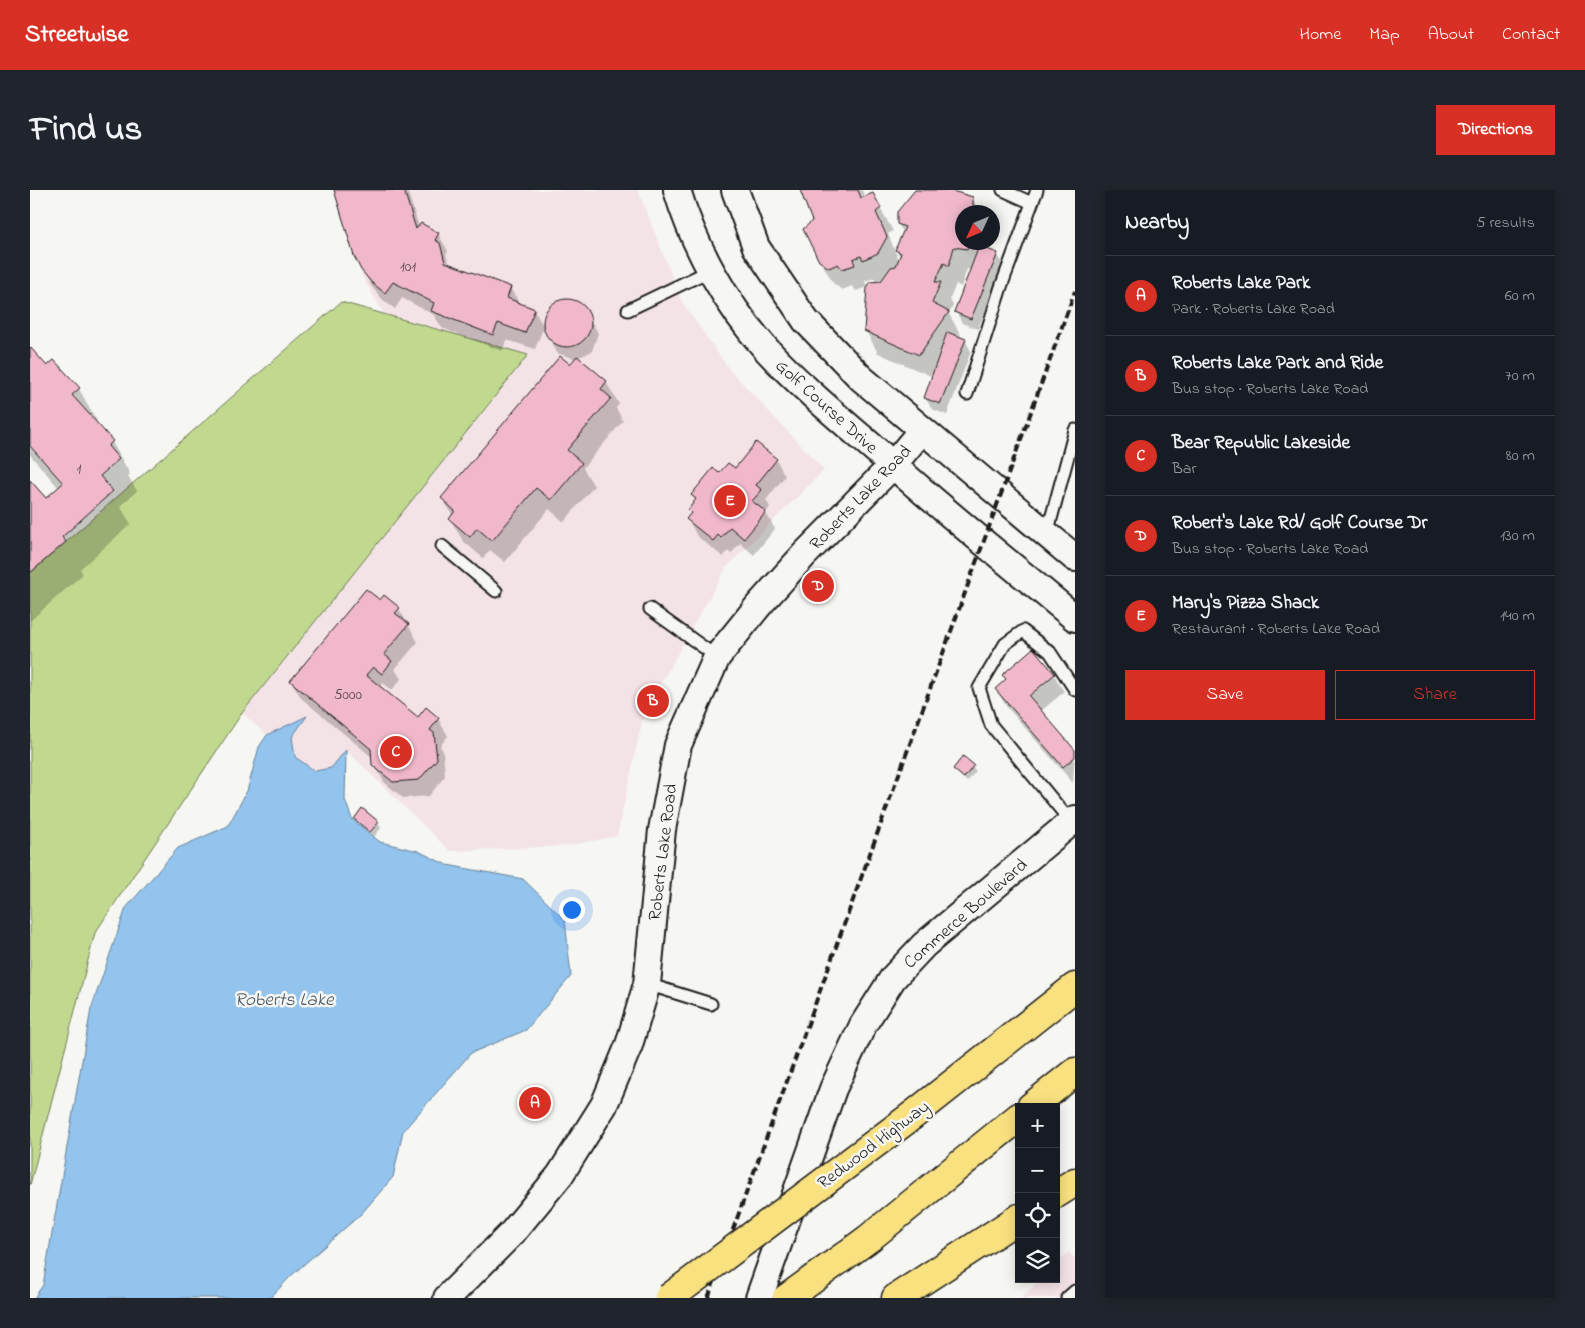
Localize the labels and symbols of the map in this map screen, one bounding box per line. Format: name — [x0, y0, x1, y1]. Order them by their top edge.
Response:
north arrow — [955, 205, 1000, 250]
house number: 101 — [400, 256, 416, 278]
street label: Golf Course Drive — [769, 354, 883, 461]
street label: Roberts Lake Road — [804, 440, 919, 557]
house number: 1 — [77, 458, 82, 480]
pin: E — [714, 482, 746, 520]
pin: D — [802, 567, 834, 605]
pin: B — [637, 682, 669, 720]
house number: 5000 — [334, 684, 363, 706]
pin: C — [380, 733, 412, 771]
street label: Roberts Lake Road — [643, 782, 685, 922]
street label: Commerce Boulevard — [899, 853, 1034, 976]
your location — [559, 897, 585, 923]
water label: Roberts Lake — [234, 987, 335, 1014]
pin: A — [519, 1084, 551, 1122]
street label: Redwood Highway — [813, 1095, 936, 1197]

